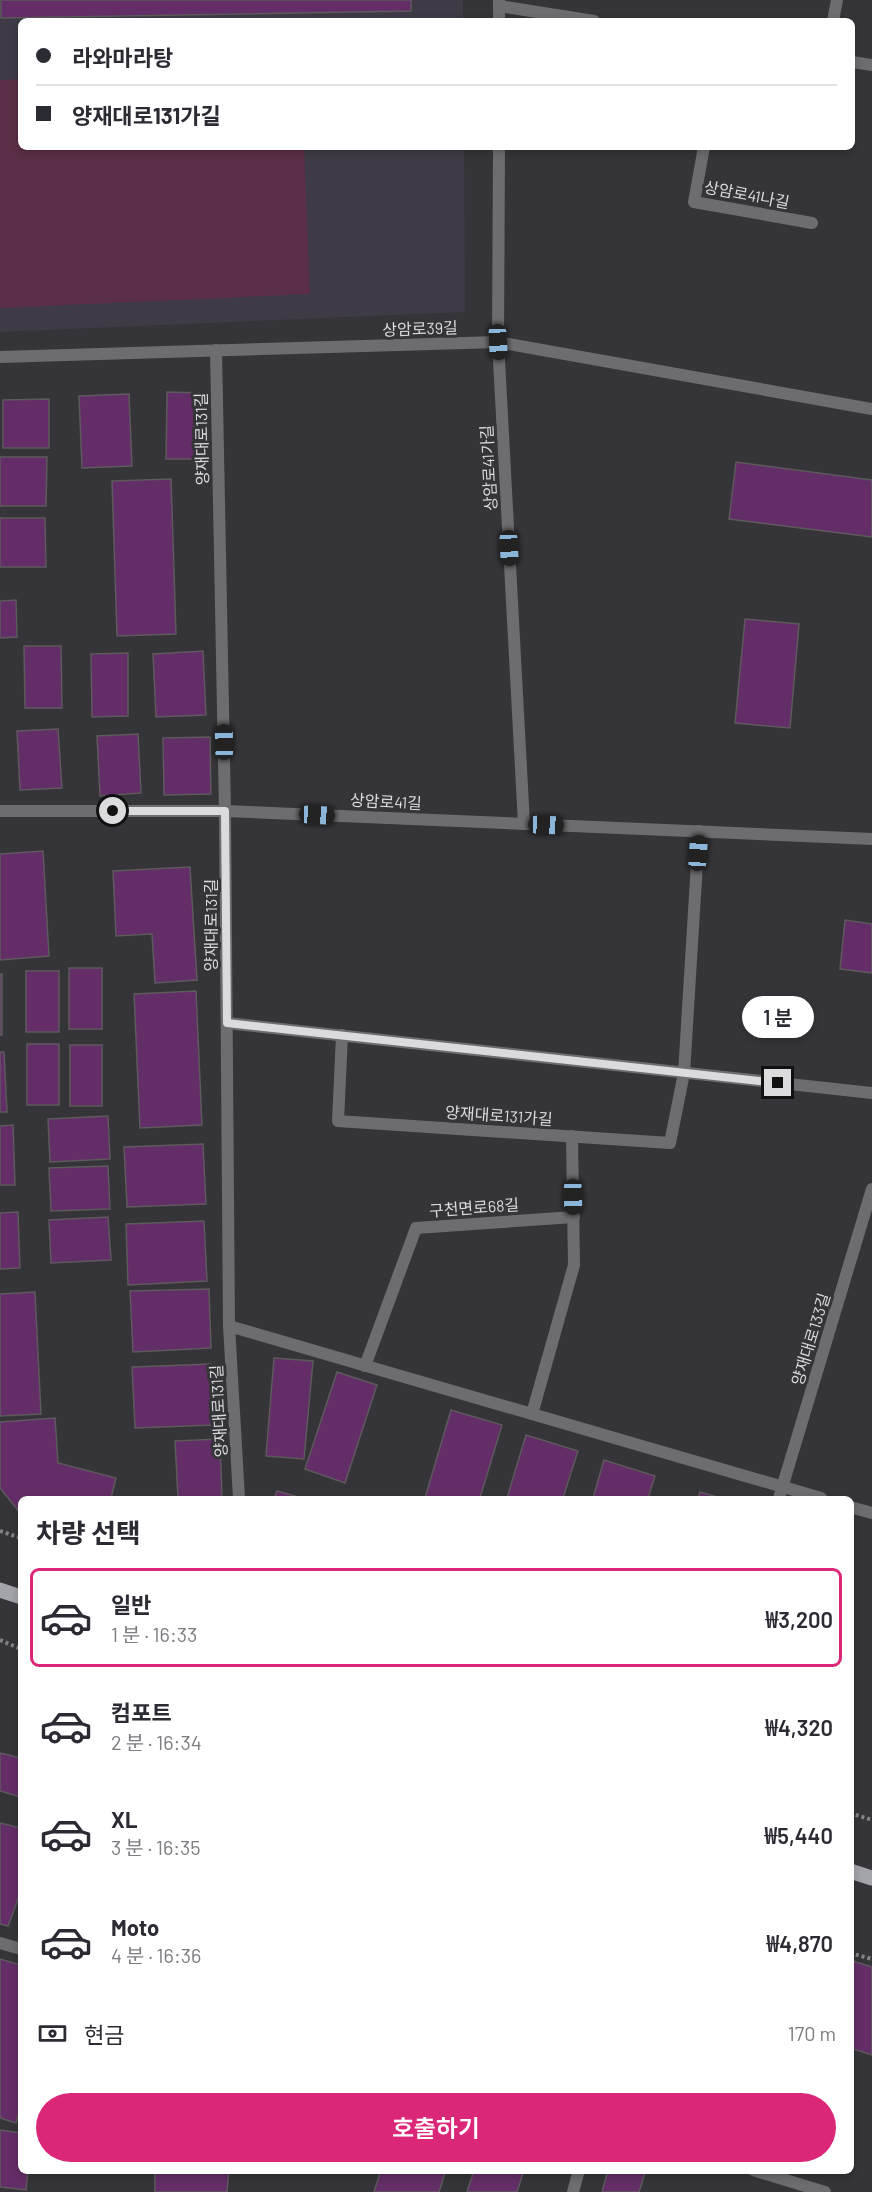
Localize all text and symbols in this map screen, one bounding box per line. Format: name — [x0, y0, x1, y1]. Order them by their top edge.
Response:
text: 라와마라탕 — [72, 44, 173, 70]
text: 양재대로131가길 — [72, 102, 221, 128]
street label: 상암로41나길 — [703, 176, 791, 212]
street label: 상암로39길 — [382, 317, 458, 339]
car — [488, 324, 508, 360]
street label: 양재대로131길 — [191, 392, 211, 486]
street label: 상암로41가길 — [476, 424, 500, 512]
car — [499, 530, 519, 566]
car — [215, 724, 233, 760]
street label: 상암로41길 — [350, 790, 422, 812]
route start — [99, 797, 126, 824]
car — [299, 805, 335, 825]
car — [528, 815, 564, 835]
car — [688, 834, 708, 872]
street label: 양재대로131길 — [201, 879, 220, 971]
callout: 1 분 — [742, 996, 814, 1038]
text: 1 분 — [763, 1005, 793, 1029]
route end — [764, 1069, 791, 1096]
street label: 양재대로131가길 — [445, 1102, 553, 1128]
car — [564, 1179, 582, 1215]
street label: 구천면로68길 — [428, 1194, 520, 1220]
street label: 양재대로133길 — [787, 1290, 833, 1388]
street label: 양재대로131길 — [206, 1364, 230, 1458]
text: 차량 선택 — [36, 1516, 141, 1548]
icon: car — [39, 1591, 93, 1645]
text: 일반 — [111, 1591, 151, 1617]
text: ₩3,200 — [766, 1606, 833, 1632]
text: 1 분 · 16:33 — [111, 1622, 197, 1646]
icon: car — [39, 1699, 93, 1753]
text: 컴포트 — [111, 1699, 172, 1725]
text: ₩4,320 — [765, 1714, 833, 1740]
text: 2 분 · 16:34 — [111, 1730, 202, 1754]
text: XL — [111, 1806, 137, 1832]
icon: car — [39, 1807, 93, 1861]
text: ₩5,440 — [765, 1822, 833, 1848]
text: 3 분 · 16:35 — [111, 1835, 201, 1859]
text: Moto — [111, 1914, 159, 1940]
icon: car — [39, 1915, 93, 1969]
text: ₩4,870 — [767, 1930, 833, 1956]
text: 4 분 · 16:36 — [111, 1943, 201, 1967]
icon: cash — [36, 2017, 69, 2050]
text: 현금 — [84, 2021, 124, 2047]
text: 170 m — [788, 2021, 836, 2045]
button: 호출하기 — [36, 2093, 836, 2162]

